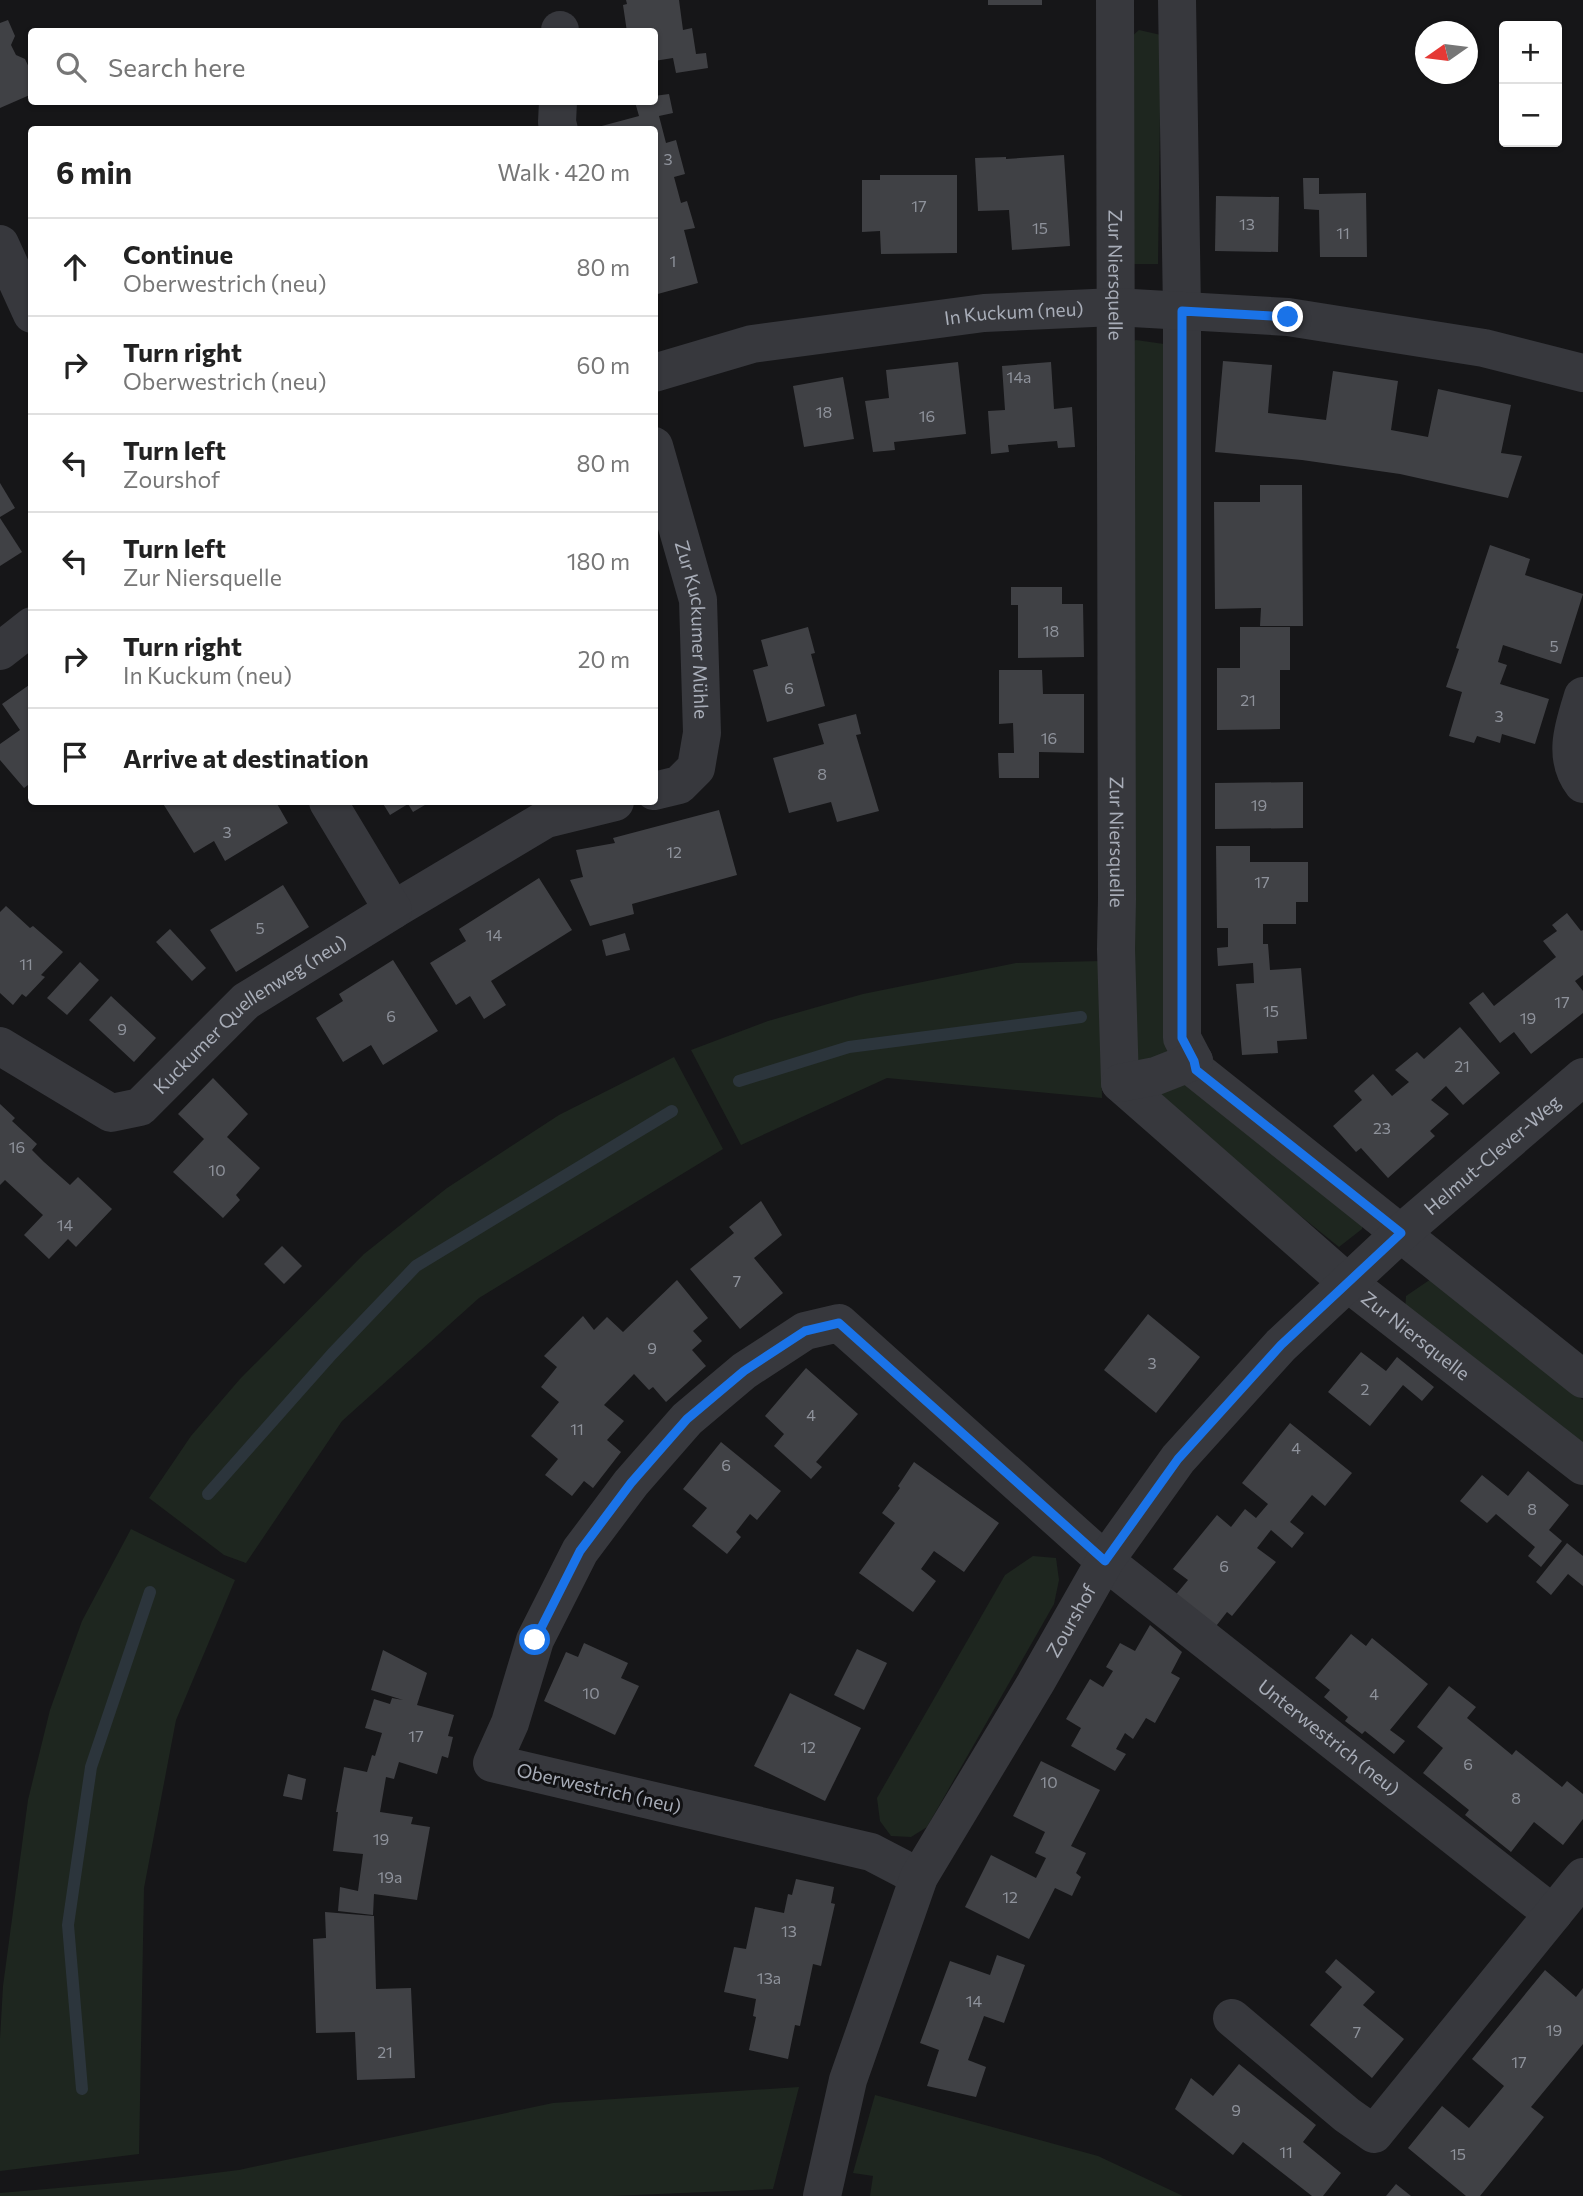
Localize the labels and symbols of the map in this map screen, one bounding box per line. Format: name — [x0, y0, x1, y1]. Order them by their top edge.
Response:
north arrow — [1415, 21, 1478, 84]
house number: 3 — [663, 149, 673, 168]
house number: 17 — [911, 196, 927, 215]
street label: Zur Niersquelle — [1104, 209, 1128, 341]
house number: 13 — [1239, 214, 1255, 233]
house number: 15 — [1032, 218, 1048, 237]
house number: 11 — [1336, 223, 1350, 242]
house number: 1 — [670, 251, 676, 270]
street label: In Kuckum (neu) — [943, 296, 1084, 329]
route end — [1272, 301, 1303, 332]
house number: 14a — [1007, 367, 1031, 386]
house number: 18 — [816, 402, 832, 421]
house number: 16 — [919, 406, 935, 425]
street label: Zur Kuckumer Mühle — [671, 538, 714, 719]
house number: 18 — [1043, 621, 1059, 640]
house number: 5 — [1549, 636, 1559, 655]
house number: 6 — [784, 678, 794, 697]
house number: 21 — [1240, 690, 1256, 709]
house number: 3 — [1494, 706, 1504, 725]
house number: 16 — [1041, 728, 1057, 747]
house number: 8 — [817, 764, 827, 783]
street label: Zur Niersquelle — [1106, 776, 1129, 908]
house number: 19 — [1251, 795, 1267, 814]
house number: 3 — [222, 822, 232, 841]
house number: 12 — [666, 842, 682, 861]
house number: 17 — [1254, 872, 1270, 891]
house number: 5 — [255, 918, 265, 937]
house number: 14 — [486, 925, 503, 944]
street label: Kuckumer Quellenweg (neu) — [148, 930, 351, 1098]
house number: 11 — [19, 954, 33, 973]
house number: 17 — [1554, 992, 1570, 1011]
house number: 15 — [1263, 1001, 1279, 1020]
house number: 6 — [386, 1006, 396, 1025]
house number: 19 — [1520, 1008, 1536, 1027]
house number: 9 — [117, 1019, 127, 1038]
house number: 21 — [1454, 1056, 1470, 1075]
street label: Helmut-Clever-Weg — [1419, 1090, 1565, 1219]
house number: 23 — [1373, 1118, 1391, 1137]
house number: 16 — [9, 1137, 25, 1156]
house number: 10 — [208, 1160, 226, 1179]
house number: 14 — [57, 1215, 74, 1234]
house number: 7 — [733, 1271, 741, 1290]
street label: Zur Niersquelle — [1357, 1286, 1475, 1385]
house number: 9 — [647, 1338, 657, 1357]
house number: 3 — [1147, 1353, 1157, 1372]
house number: 2 — [1361, 1379, 1370, 1398]
house number: 4 — [806, 1405, 816, 1424]
house number: 11 — [570, 1419, 584, 1438]
house number: 4 — [1291, 1438, 1301, 1457]
house number: 6 — [721, 1455, 731, 1474]
house number: 8 — [1527, 1499, 1537, 1518]
house number: 6 — [1219, 1556, 1229, 1575]
street label: Zourshof — [1041, 1579, 1101, 1661]
route start — [519, 1624, 550, 1655]
street label: Unterwestrich (neu) — [1254, 1674, 1405, 1800]
house number: 10 — [582, 1683, 600, 1702]
house number: 4 — [1369, 1684, 1379, 1703]
house number: 17 — [408, 1726, 424, 1745]
house number: 12 — [800, 1737, 816, 1756]
house number: 6 — [1463, 1754, 1473, 1773]
street label: Oberwestrich (neu) — [515, 1757, 684, 1818]
house number: 10 — [1040, 1772, 1058, 1791]
house number: 8 — [1511, 1788, 1521, 1807]
house number: 19 — [373, 1829, 389, 1848]
house number: 19a — [378, 1867, 402, 1886]
house number: 12 — [1002, 1887, 1018, 1906]
house number: 13 — [781, 1921, 797, 1940]
house number: 13a — [757, 1968, 781, 1987]
house number: 14 — [966, 1991, 983, 2010]
house number: 19 — [1546, 2020, 1562, 2039]
house number: 7 — [1353, 2022, 1361, 2041]
house number: 21 — [377, 2042, 393, 2061]
house number: 17 — [1511, 2052, 1527, 2071]
house number: 9 — [1231, 2100, 1241, 2119]
house number: 11 — [1279, 2142, 1293, 2161]
house number: 15 — [1450, 2144, 1466, 2163]

